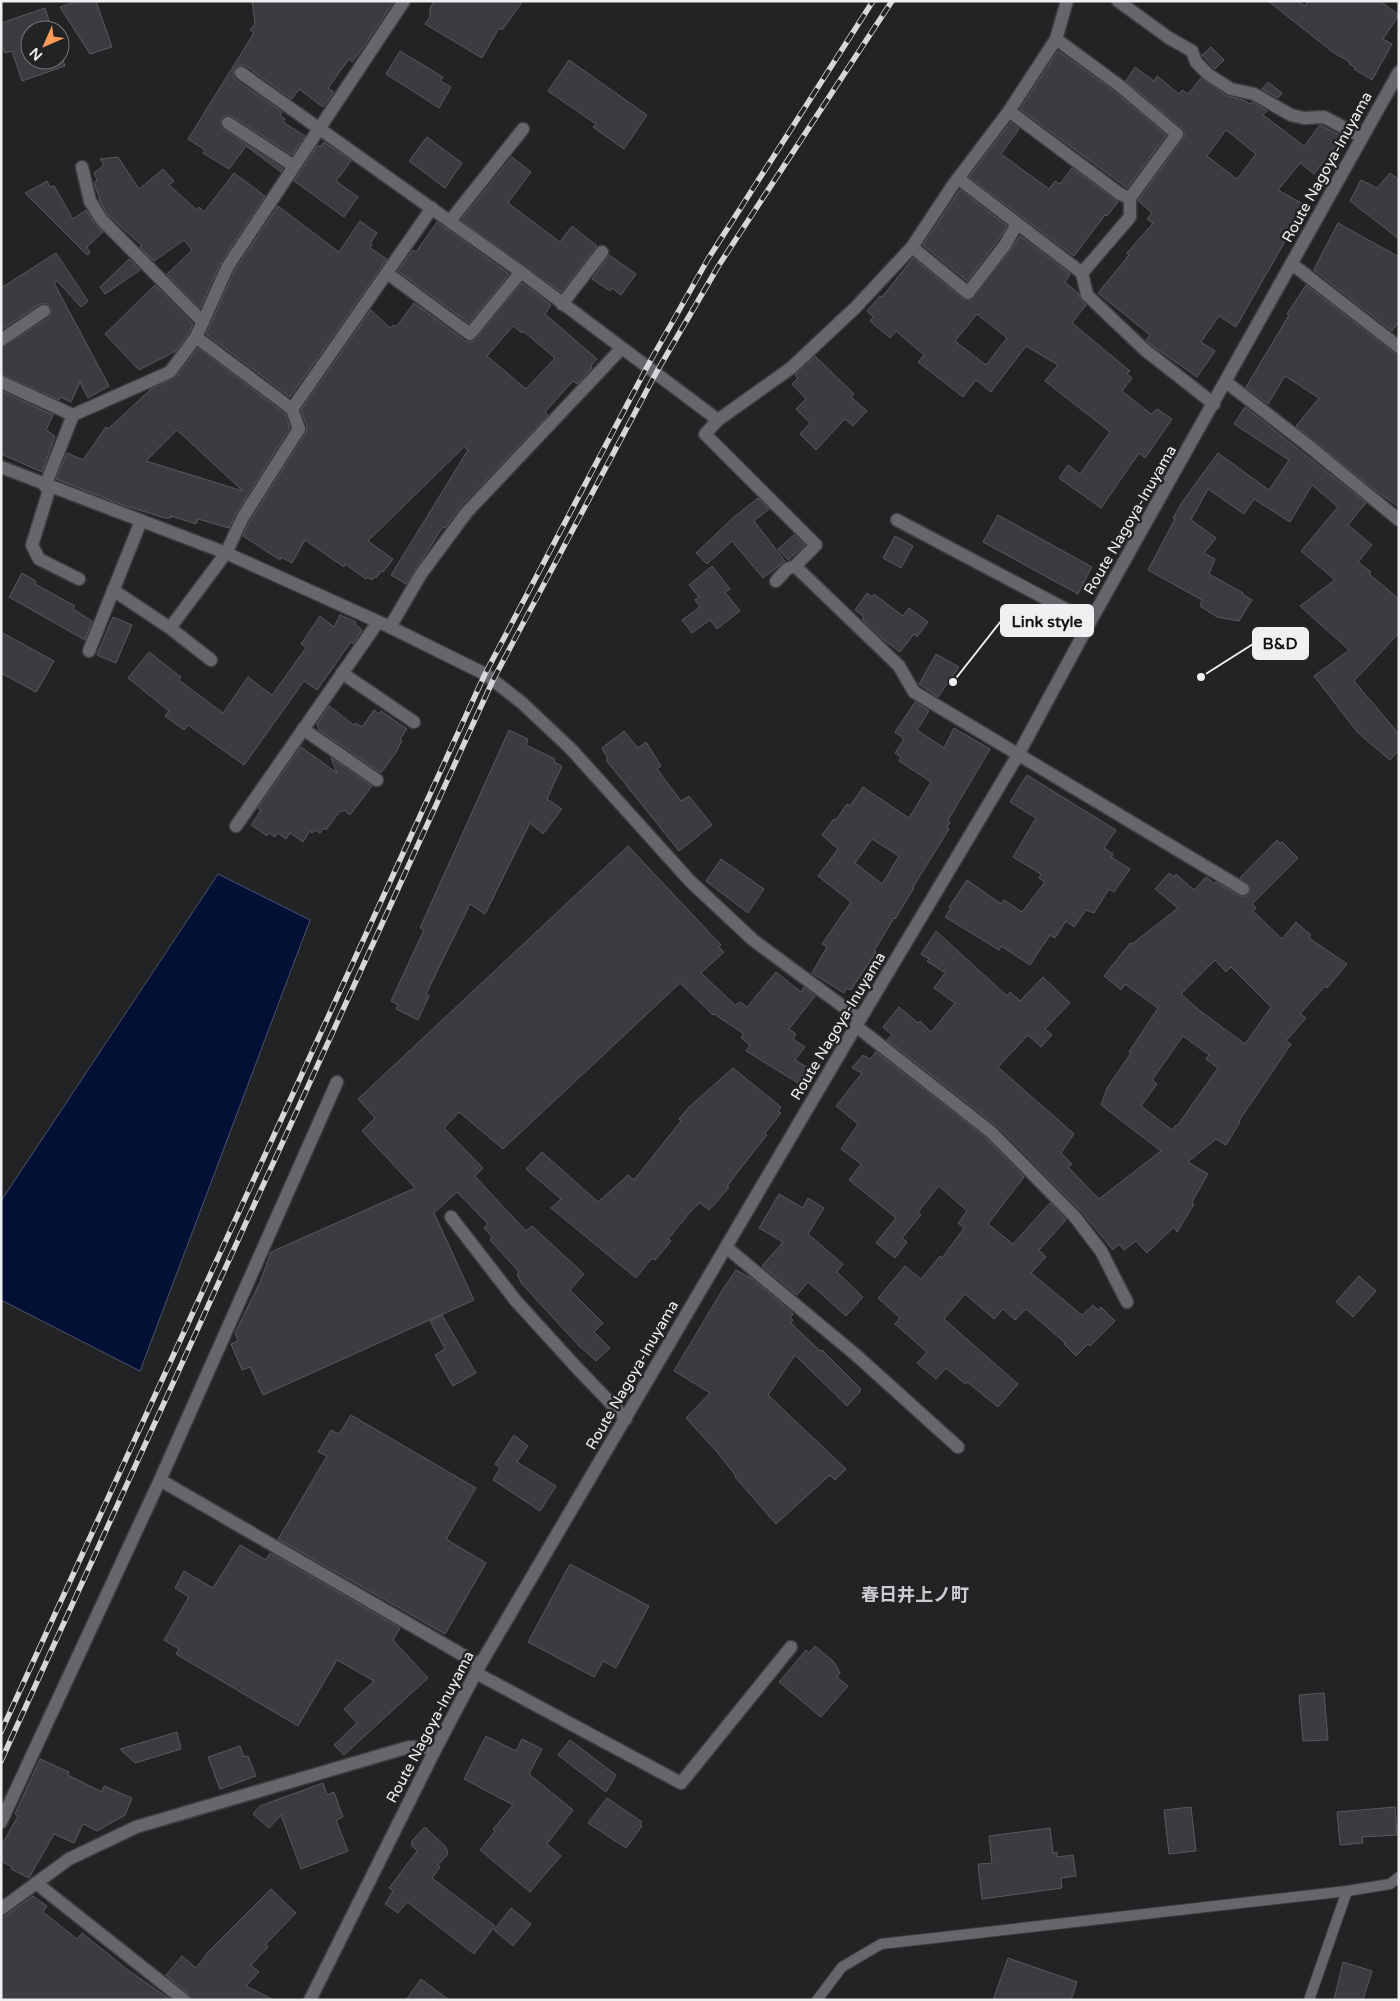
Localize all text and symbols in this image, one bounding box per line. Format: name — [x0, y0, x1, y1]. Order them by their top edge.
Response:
north arrow — [20, 20, 70, 70]
text: N — [26, 44, 46, 64]
street label: Route Nagoya-Inuyama — [1278, 89, 1376, 245]
street label: Route Nagoya-Inuyama — [1080, 442, 1180, 598]
callout: Link style — [1001, 605, 1093, 636]
text: Link style — [1011, 612, 1083, 632]
callout: B&D — [1253, 628, 1308, 659]
text: B&D — [1263, 634, 1297, 654]
street label: Route Nagoya-Inuyama — [787, 949, 889, 1103]
street label: Route Nagoya-Inuyama — [582, 1297, 682, 1453]
district label: 春日井上ノ町 — [861, 1584, 969, 1606]
street label: Route Nagoya-Inuyama — [382, 1648, 478, 1806]

